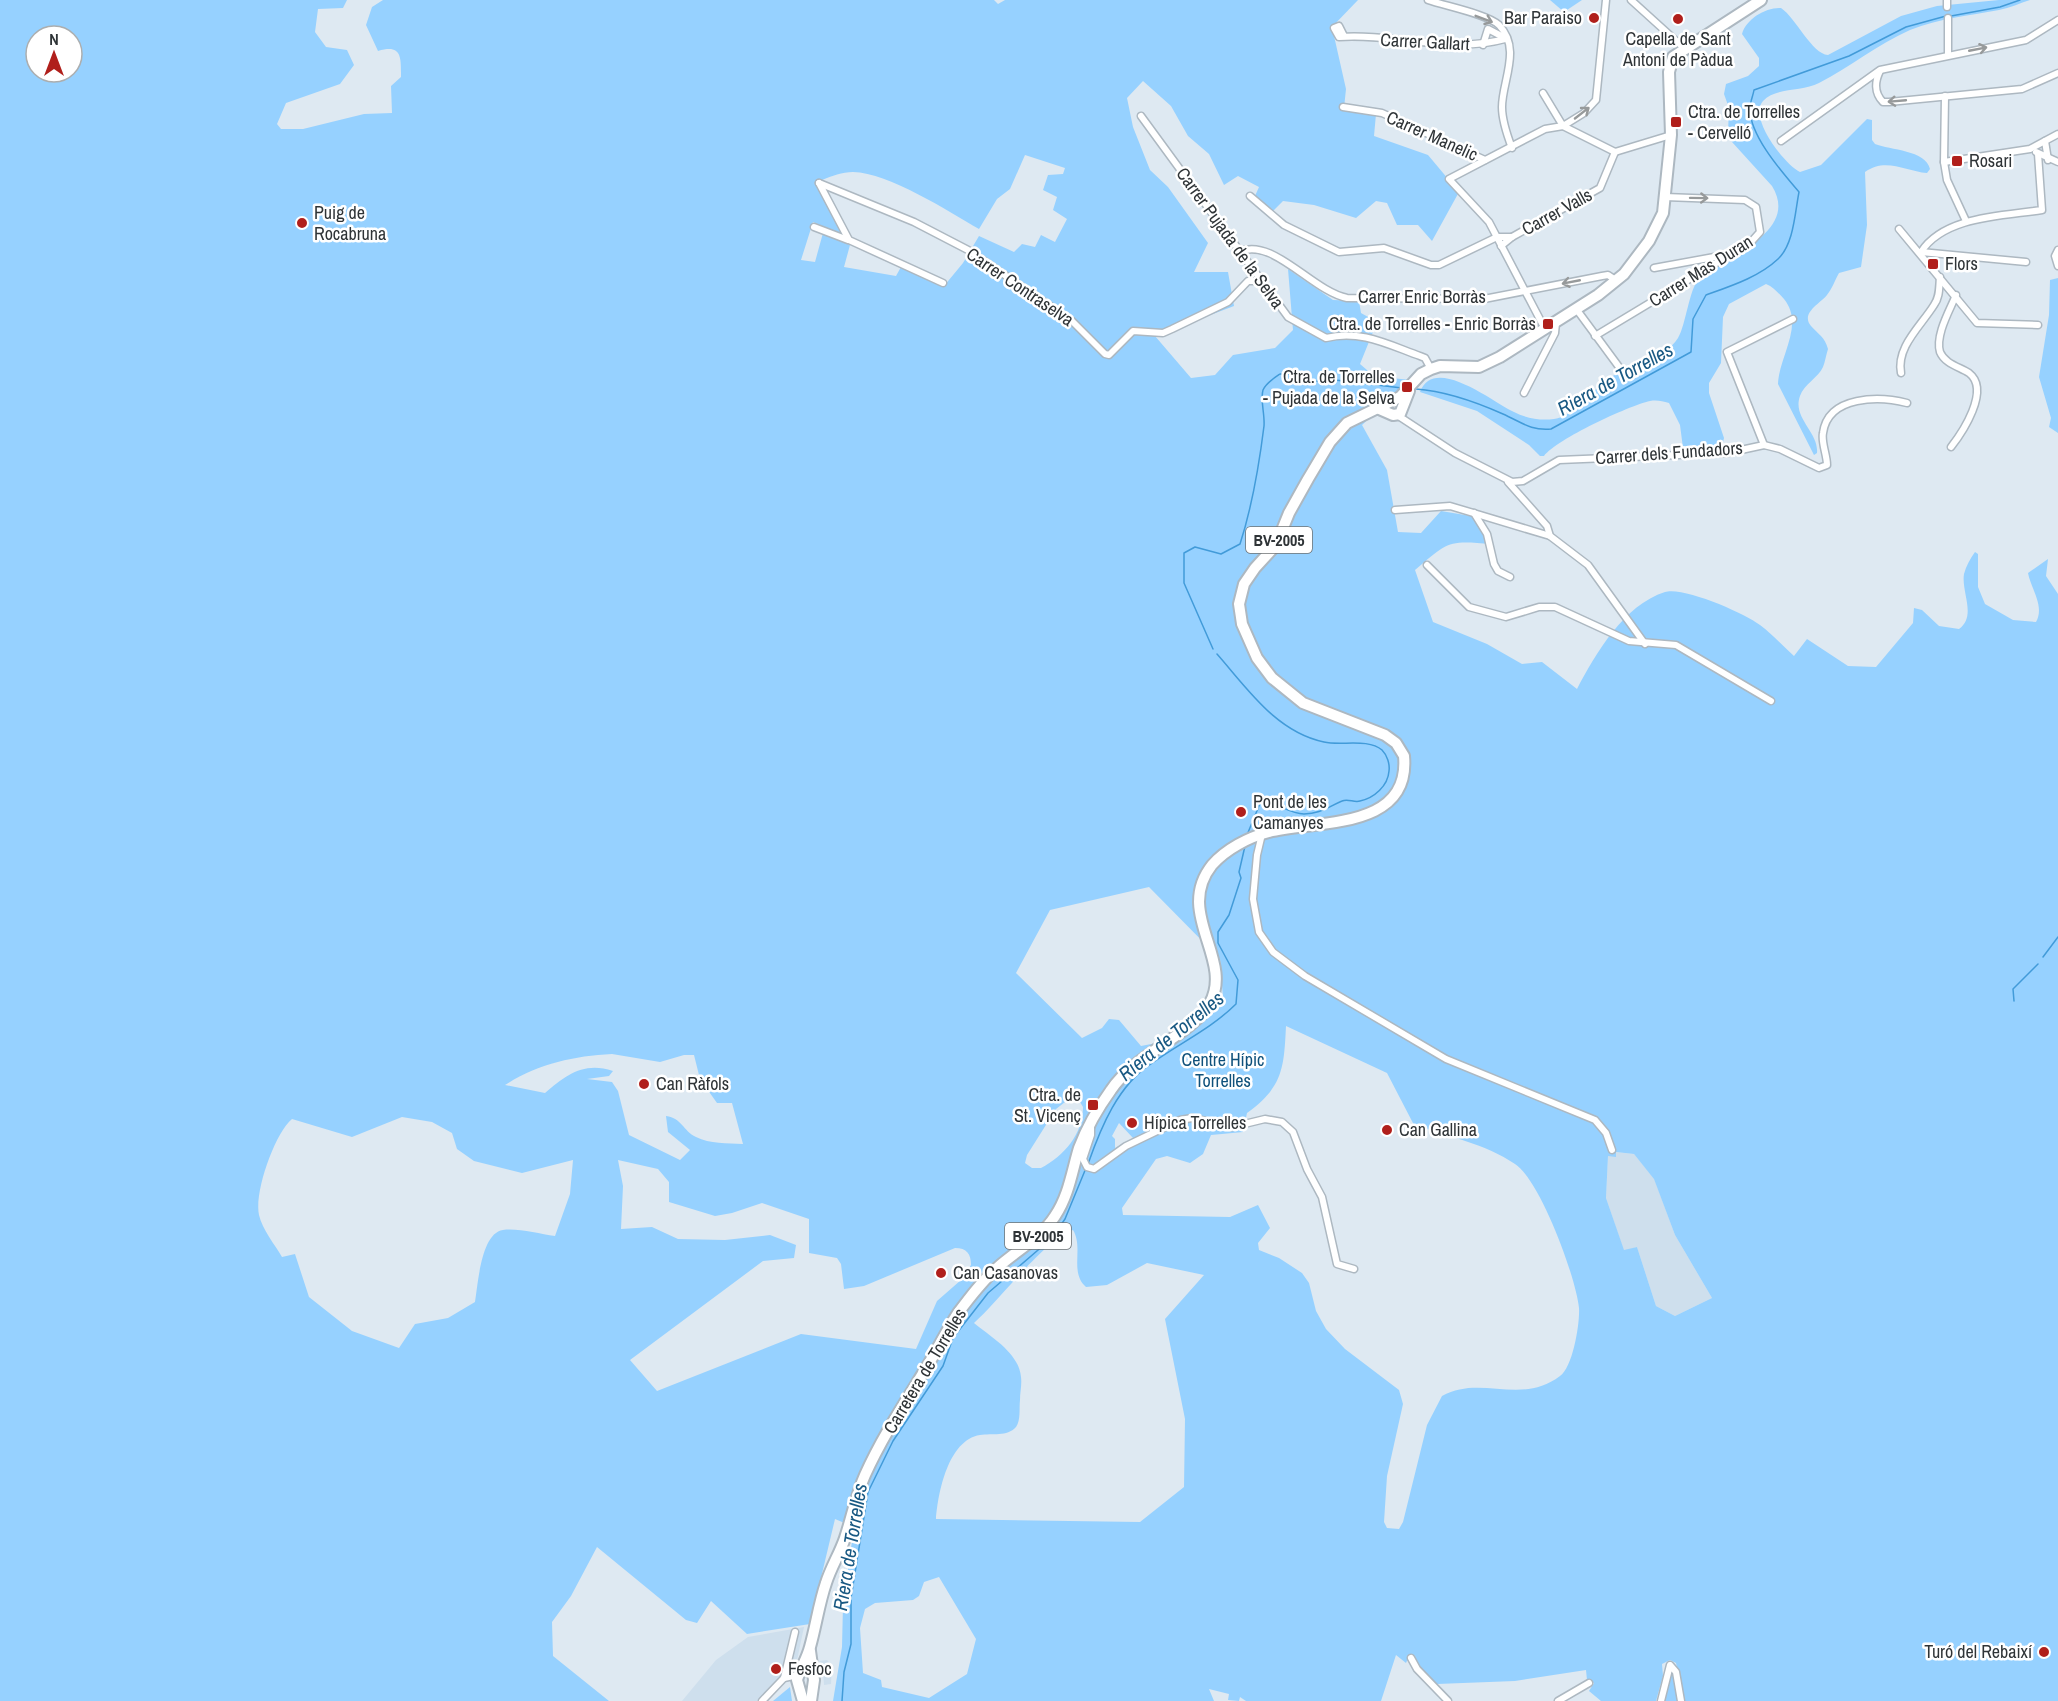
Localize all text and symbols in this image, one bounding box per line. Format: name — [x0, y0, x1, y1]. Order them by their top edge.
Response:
place label: Bar Paraiso — [1504, 5, 1582, 30]
marker: Bar Paraiso — [1587, 11, 1601, 25]
marker: Capella de Sant Antoni de Pàdua — [1671, 12, 1685, 26]
one-way arrow — [1474, 14, 1492, 25]
north arrow — [24, 24, 84, 84]
place label: Capella de Sant Antoni de Pàdua — [1622, 26, 1733, 72]
street label: Carrer Gallart — [1380, 27, 1470, 56]
text: N — [49, 28, 59, 50]
one-way arrow — [1968, 43, 1987, 54]
one-way arrow — [1887, 96, 1907, 107]
place label: Ctra. de Torrelles - Cervelló — [1688, 99, 1800, 145]
street label: Carrer Manelic — [1383, 104, 1482, 167]
one-way arrow — [1574, 106, 1590, 119]
marker: Ctra. de Torrelles - Cervelló — [1669, 115, 1683, 129]
place label: Rosari — [1969, 148, 2012, 173]
marker: Rosari — [1950, 154, 1964, 168]
street label: Carrer Pujada de la Selva — [1171, 162, 1290, 313]
street label: Carrer Valls — [1517, 182, 1596, 241]
one-way arrow — [1688, 192, 1708, 203]
place label: Puig de Rocabruna — [314, 200, 386, 246]
marker: Puig de Rocabruna — [295, 216, 309, 230]
street label: Carrer Mas Duran — [1644, 229, 1757, 312]
street label: Carrer Contraselva — [962, 241, 1079, 332]
place label: Flors — [1945, 251, 1978, 276]
marker: Flors — [1926, 257, 1940, 271]
one-way arrow — [1562, 277, 1582, 288]
street label: Carrer Enric Borràs — [1358, 284, 1486, 309]
place label: Ctra. de Torrelles - Enric Borràs — [1329, 311, 1536, 336]
marker: Ctra. de Torrelles - Enric Borràs — [1541, 317, 1555, 331]
water label: Riera de Torrelles — [1552, 336, 1678, 422]
place label: Ctra. de Torrelles - Pujada de la Selva — [1263, 364, 1395, 410]
marker: Ctra. de Torrelles - Pujada de la Selva — [1400, 380, 1414, 394]
street label: Carrer dels Fundadors — [1594, 435, 1743, 470]
road number: BV-2005 — [1246, 527, 1312, 553]
place label: Pont de les Camanyes — [1253, 789, 1327, 835]
marker: Pont de les Camanyes — [1234, 805, 1248, 819]
water label: Riera de Torrelles — [1112, 985, 1229, 1087]
park label: Centre Hípic Torrelles — [1182, 1047, 1264, 1093]
place label: Can Ràfols — [656, 1071, 729, 1096]
marker: Can Ràfols — [637, 1077, 651, 1091]
place label: Ctra. de St. Vicenç — [1014, 1082, 1081, 1128]
marker: Ctra. de St. Vicenç — [1086, 1098, 1100, 1112]
place label: Hípica Torrelles — [1144, 1110, 1246, 1135]
marker: Hípica Torrelles — [1125, 1116, 1139, 1130]
place label: Can Gallina — [1399, 1117, 1477, 1142]
marker: Can Gallina — [1380, 1123, 1394, 1137]
road number: BV-2005 — [1005, 1223, 1071, 1249]
place label: Can Casanovas — [953, 1260, 1058, 1285]
marker: Can Casanovas — [934, 1266, 948, 1280]
street label: Carretera de Torrelles — [877, 1303, 972, 1438]
water label: Riera de Torrelles — [826, 1481, 873, 1613]
place label: Turó del Rebaixí — [1924, 1639, 2033, 1664]
marker: Turó del Rebaixí — [2037, 1645, 2051, 1659]
place label: Fesfoc — [788, 1656, 832, 1681]
marker: Fesfoc — [769, 1662, 783, 1676]

